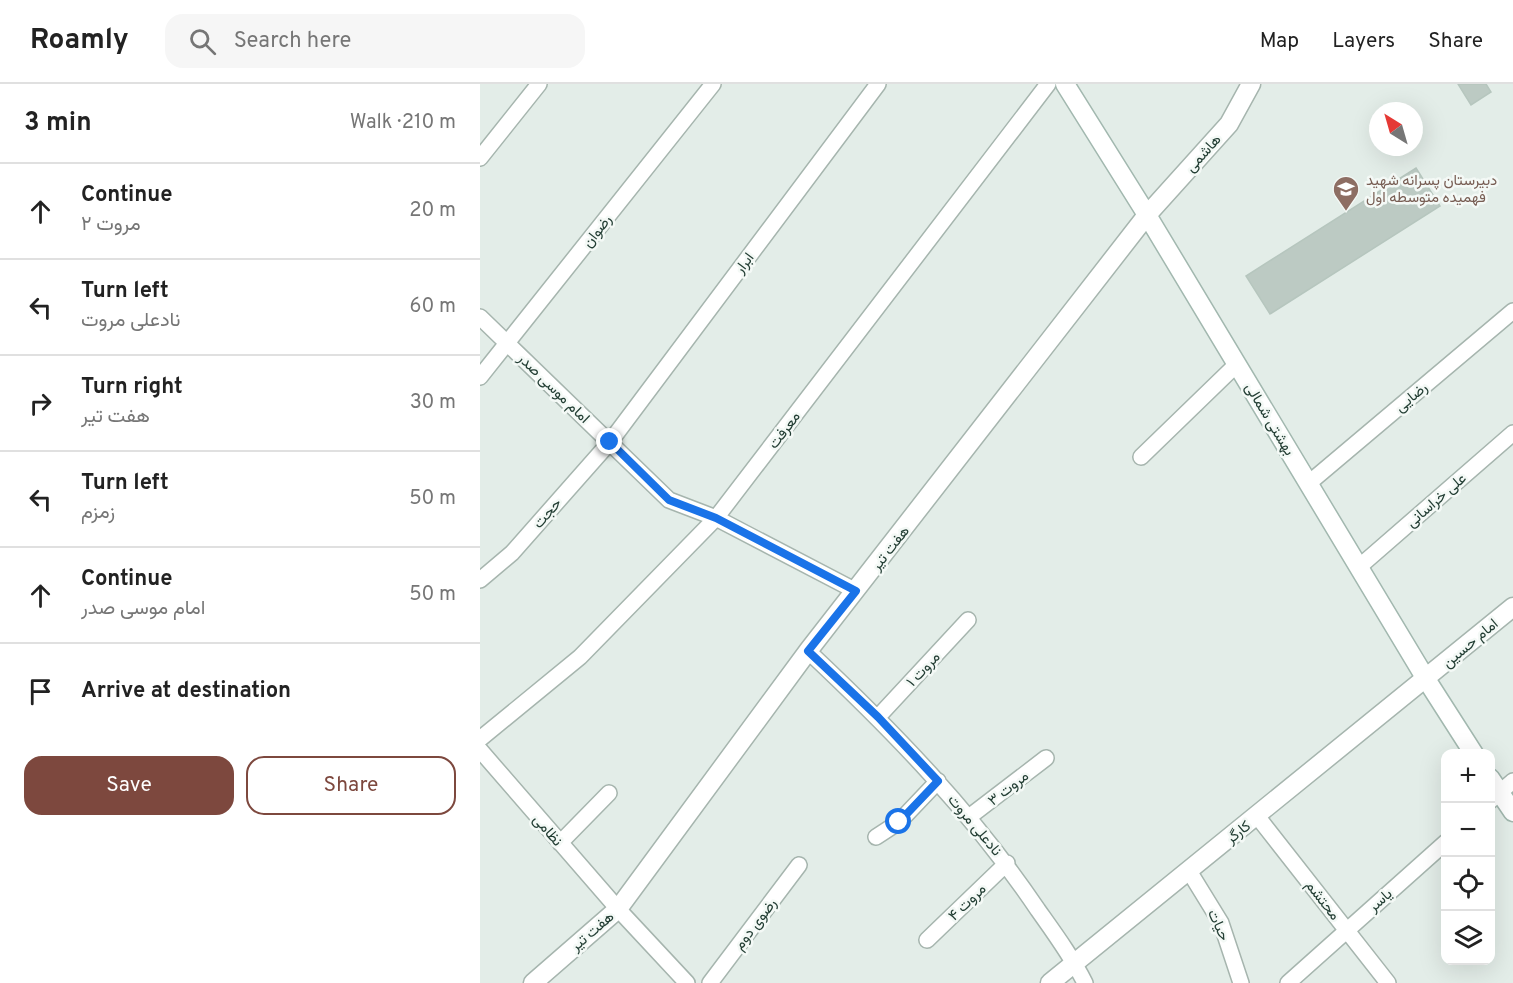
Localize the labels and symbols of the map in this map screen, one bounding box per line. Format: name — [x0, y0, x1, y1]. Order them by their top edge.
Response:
north arrow — [1369, 102, 1423, 156]
street label: هاشمی — [1182, 131, 1226, 177]
place label: دبیرستان پسرانه شهید فهمیده متوسطه اول — [1366, 172, 1497, 208]
school or university icon: دبیرستان پسرانه شهید فهمیده متوسطه اول — [1331, 174, 1361, 212]
street label: رضوان — [579, 212, 617, 252]
street label: ابرار — [731, 250, 759, 279]
street label: امام موسی صدر — [512, 349, 593, 428]
street label: رضایی — [1392, 379, 1432, 417]
street label: بهشتی شمالی — [1240, 380, 1298, 460]
street label: معرفت — [765, 408, 805, 453]
route end — [596, 428, 622, 454]
street label: علی خراسانی — [1403, 470, 1471, 533]
street label: حجت — [530, 495, 567, 533]
street label: هفت تیر — [867, 523, 915, 576]
street label: امام حسین — [1439, 615, 1503, 673]
street label: مروت ۱ — [903, 648, 945, 692]
street label: مروت ۳ — [985, 767, 1033, 811]
street label: نادعلی مروت — [943, 791, 1005, 861]
route start — [885, 808, 911, 834]
street label: نظامی — [528, 811, 566, 851]
street label: کارگر — [1222, 817, 1256, 850]
street label: محتشم — [1300, 877, 1343, 925]
street label: مروت ۴ — [945, 880, 991, 926]
street label: یاسر — [1364, 885, 1397, 918]
street label: رضوی دوم — [731, 895, 782, 955]
street label: حیات — [1202, 907, 1233, 944]
street label: هفت تیر — [566, 908, 619, 957]

